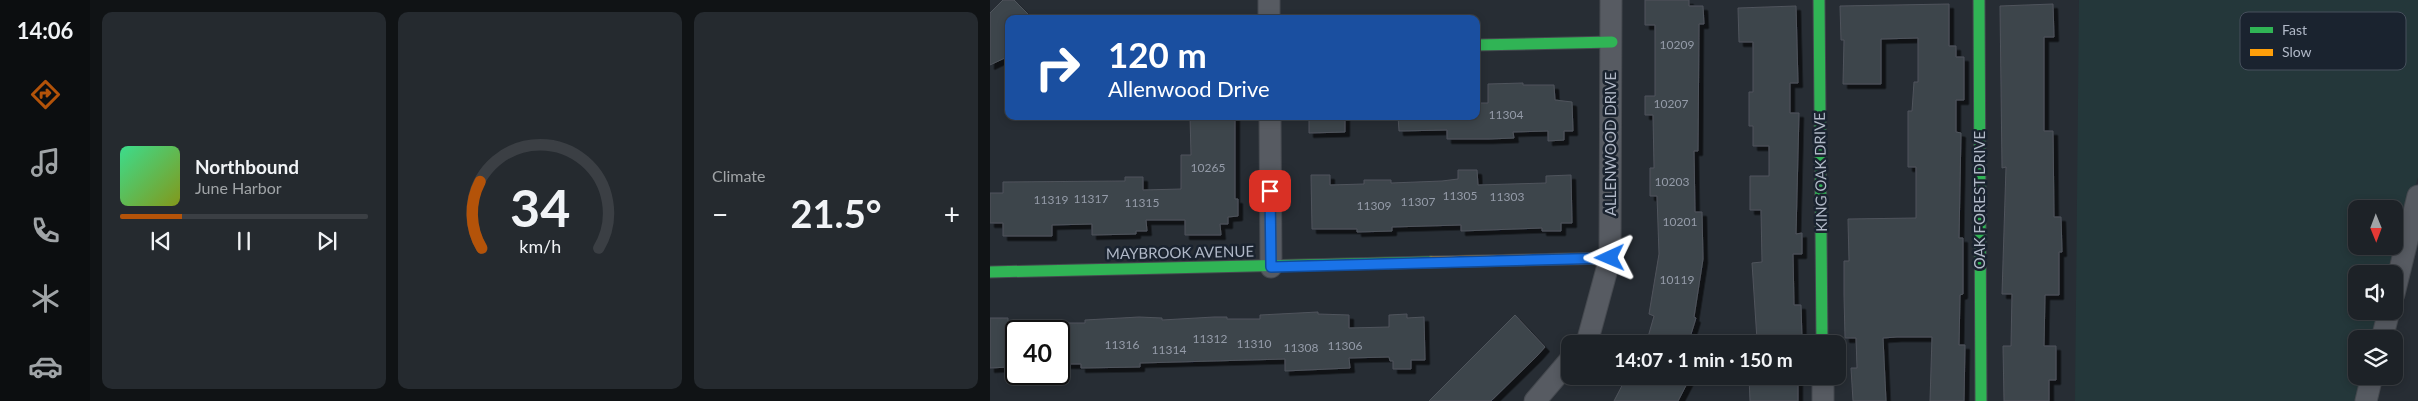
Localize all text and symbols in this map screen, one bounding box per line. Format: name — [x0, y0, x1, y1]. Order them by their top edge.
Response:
legend — [2240, 12, 2406, 70]
text: 14:06 — [17, 17, 73, 44]
text: Fast — [2282, 21, 2307, 38]
text: 120 m — [1108, 33, 1207, 75]
icon: right — [1025, 35, 1090, 100]
house number: 10209 — [1660, 37, 1694, 52]
text: Slow — [2282, 43, 2312, 60]
street label: ALLENWOOD DRIVE — [1601, 72, 1619, 216]
text: Allenwood Drive — [1108, 75, 1270, 102]
icon: directions — [28, 77, 63, 112]
house number: 10207 — [1654, 96, 1688, 111]
house number: 11304 — [1489, 107, 1523, 122]
street label: KING OAK DRIVE — [1810, 112, 1830, 232]
street label: OAK FOREST DRIVE — [1970, 131, 1988, 269]
icon: music — [28, 145, 63, 180]
text: Northbound — [195, 155, 299, 178]
house number: 10265 — [1191, 160, 1225, 175]
text: Climate — [712, 166, 765, 185]
pin — [1249, 170, 1291, 212]
house number: 10203 — [1655, 174, 1689, 189]
text: 34 — [510, 176, 570, 238]
icon: arrive — [1256, 177, 1284, 205]
text: June Harbor — [195, 178, 282, 197]
house number: 11305 — [1443, 188, 1477, 203]
house number: 11303 — [1490, 189, 1524, 204]
text: 21.5° — [791, 190, 881, 236]
house number: 11317 — [1074, 191, 1108, 206]
house number: 11319 — [1034, 192, 1068, 207]
house number: 11307 — [1401, 194, 1435, 209]
house number: 11315 — [1125, 195, 1159, 210]
text: − — [712, 197, 728, 231]
text: + — [944, 197, 960, 231]
house number: 11309 — [1357, 198, 1391, 213]
north arrow — [2348, 200, 2402, 255]
map controls — [2348, 200, 2403, 385]
icon: phone — [28, 213, 63, 248]
house number: 10201 — [1663, 214, 1697, 229]
icon: previous — [147, 227, 175, 255]
icon: pause — [230, 227, 258, 255]
icon: next — [313, 227, 341, 255]
position arrow — [1583, 231, 1635, 283]
text: km/h — [519, 235, 561, 257]
street label: MAYBROOK AVENUE — [1106, 242, 1254, 262]
button: sound — [2348, 265, 2403, 320]
house number: 10119 — [1660, 272, 1694, 287]
icon: climate — [28, 281, 63, 316]
speed limit sign: 40 — [1005, 320, 1070, 385]
button: layers — [2348, 330, 2403, 385]
house number: 11312 — [1193, 331, 1227, 346]
house number: 11310 — [1237, 336, 1271, 351]
house number: 11316 — [1105, 337, 1139, 352]
house number: 11306 — [1328, 338, 1362, 353]
house number: 11308 — [1284, 340, 1318, 355]
house number: 11314 — [1152, 342, 1186, 357]
text: 14:07 · 1 min · 150 m — [1614, 348, 1793, 371]
icon: car — [28, 349, 63, 384]

